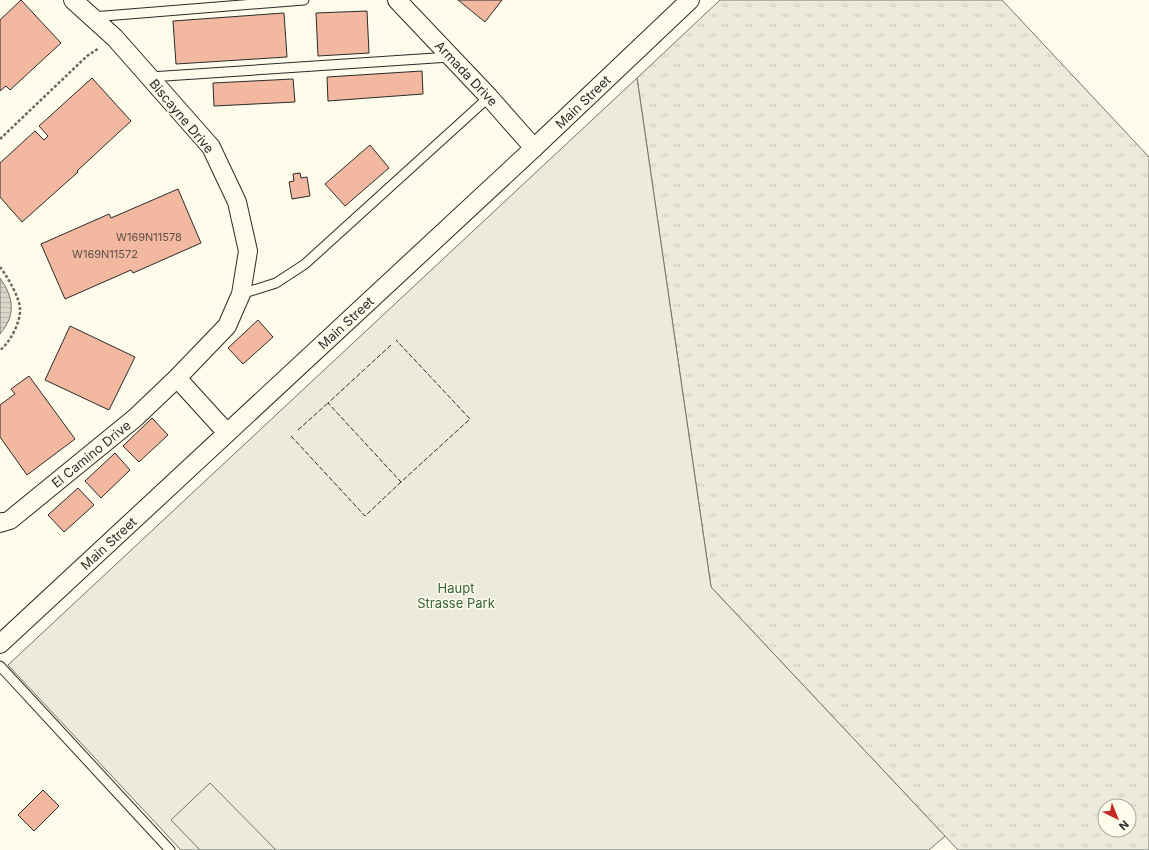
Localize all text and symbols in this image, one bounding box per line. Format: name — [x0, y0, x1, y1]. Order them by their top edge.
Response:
street label: Armada Drive — [432, 37, 501, 109]
street label: Main Street — [552, 72, 614, 132]
street label: Biscayne Drive — [146, 76, 218, 156]
house number: W169N11578 — [116, 230, 182, 244]
house number: W169N11572 — [72, 247, 138, 261]
street label: Main Street — [315, 293, 377, 353]
street label: El Camino Drive — [48, 417, 134, 491]
street label: Main Street — [77, 513, 140, 573]
park label: Haupt Strasse Park — [417, 580, 495, 611]
north arrow — [1097, 798, 1137, 838]
text: N — [1116, 817, 1132, 833]

